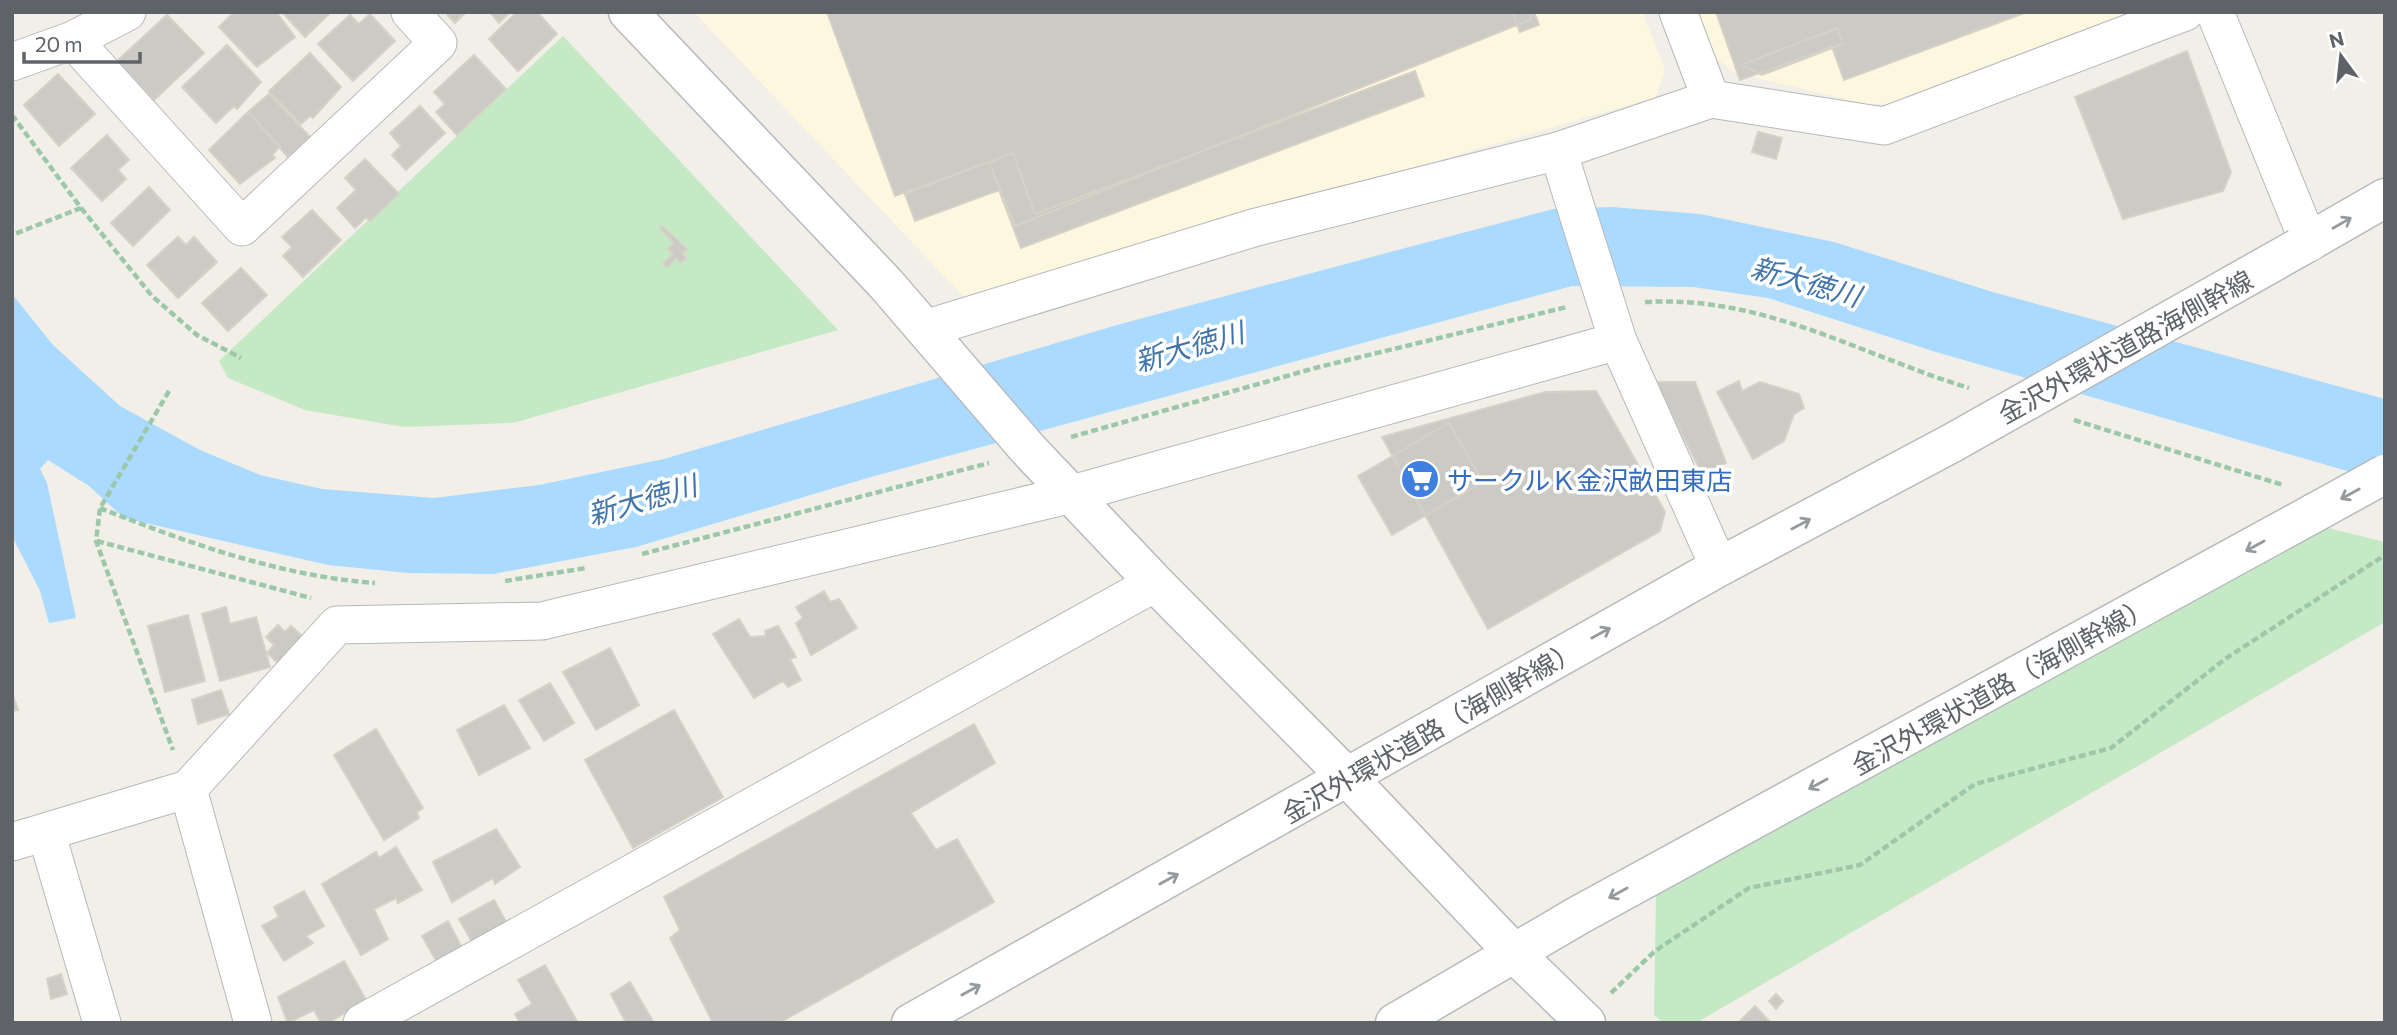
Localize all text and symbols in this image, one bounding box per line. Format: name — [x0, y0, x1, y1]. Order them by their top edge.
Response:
scale bar — [24, 21, 140, 65]
north arrow — [2306, 21, 2376, 91]
text: N — [2327, 26, 2346, 52]
text: 20 m — [35, 31, 83, 56]
one-way arrow — [2331, 216, 2351, 230]
water label: 新大徳川 — [1747, 249, 1867, 314]
street label: 金沢外環状道路海側幹線 — [1992, 263, 2258, 429]
water label: 新大徳川 — [1130, 313, 1250, 378]
supermarket icon: サークルＫ金沢畝田東店 — [1399, 458, 1441, 500]
place label: サークルＫ金沢畝田東店 — [1447, 464, 1732, 495]
water label: 新大徳川 — [583, 466, 703, 531]
one-way arrow — [2340, 487, 2360, 501]
one-way arrow — [1790, 517, 1811, 530]
one-way arrow — [2245, 539, 2265, 553]
street label: 金沢外環状道路（海側幹線） — [1846, 590, 2156, 780]
one-way arrow — [1591, 626, 1611, 640]
street label: 金沢外環状道路（海側幹線） — [1276, 633, 1584, 829]
one-way arrow — [1808, 778, 1829, 791]
one-way arrow — [1159, 872, 1179, 886]
one-way arrow — [1609, 886, 1629, 900]
one-way arrow — [960, 982, 980, 996]

